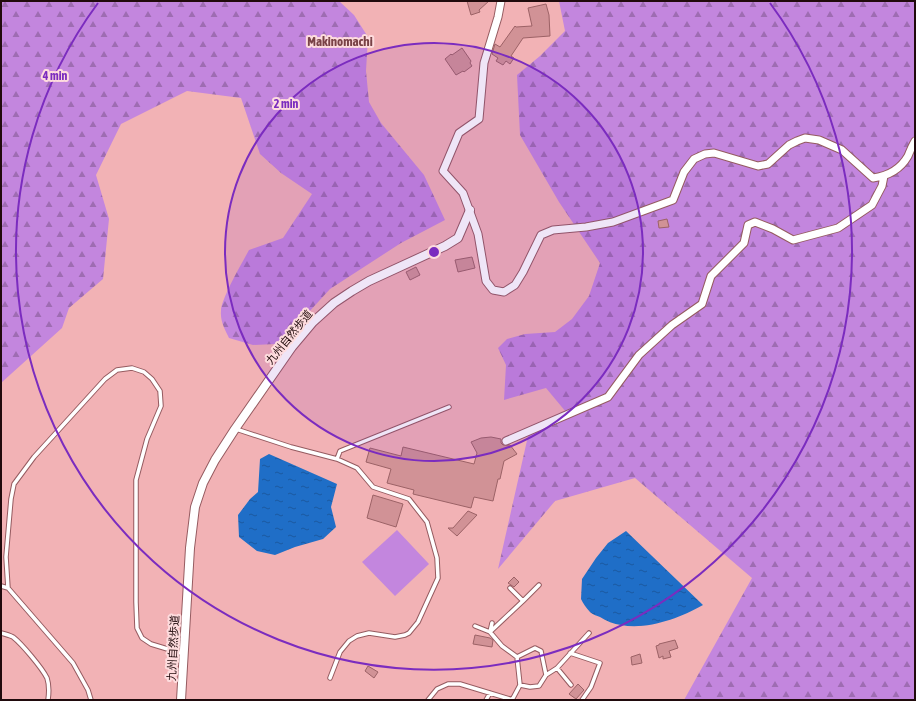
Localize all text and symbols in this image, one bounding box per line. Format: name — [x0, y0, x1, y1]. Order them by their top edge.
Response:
district label: Makinomachi — [307, 34, 373, 49]
text: 4 min — [42, 69, 67, 83]
text: 2 min — [274, 97, 298, 111]
centre of rings — [427, 245, 441, 259]
street label: 九州自然歩道 — [264, 308, 314, 366]
street label: 九州自然歩道 — [165, 615, 181, 681]

